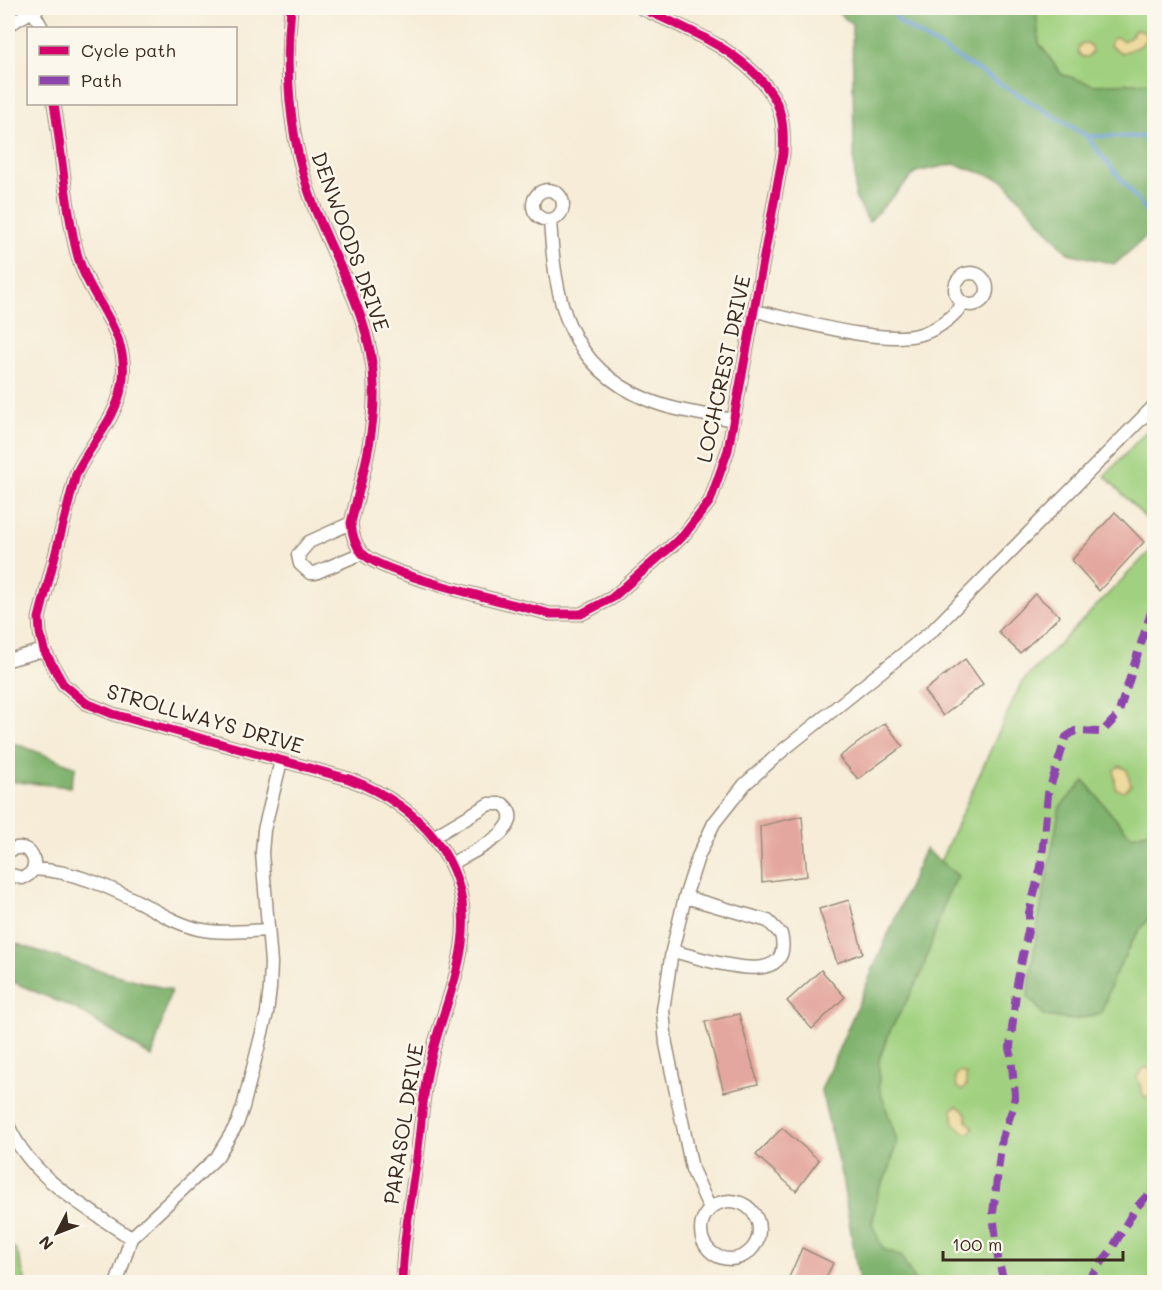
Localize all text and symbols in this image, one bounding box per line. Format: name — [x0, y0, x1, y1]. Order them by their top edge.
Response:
legend — [27, 27, 237, 105]
text: Cycle path — [81, 38, 176, 62]
text: Path — [81, 68, 121, 92]
street label: DENWOODS DRIVE — [306, 148, 396, 335]
street label: LOCHCREST DRIVE — [689, 272, 756, 465]
street label: STROLLWAYS DRIVE — [104, 677, 307, 759]
street label: PARASOL DRIVE — [376, 1041, 429, 1206]
north arrow — [27, 1203, 87, 1263]
scale bar — [943, 1224, 1123, 1262]
text: N — [34, 1232, 57, 1255]
text: 100 m — [952, 1232, 1002, 1256]

